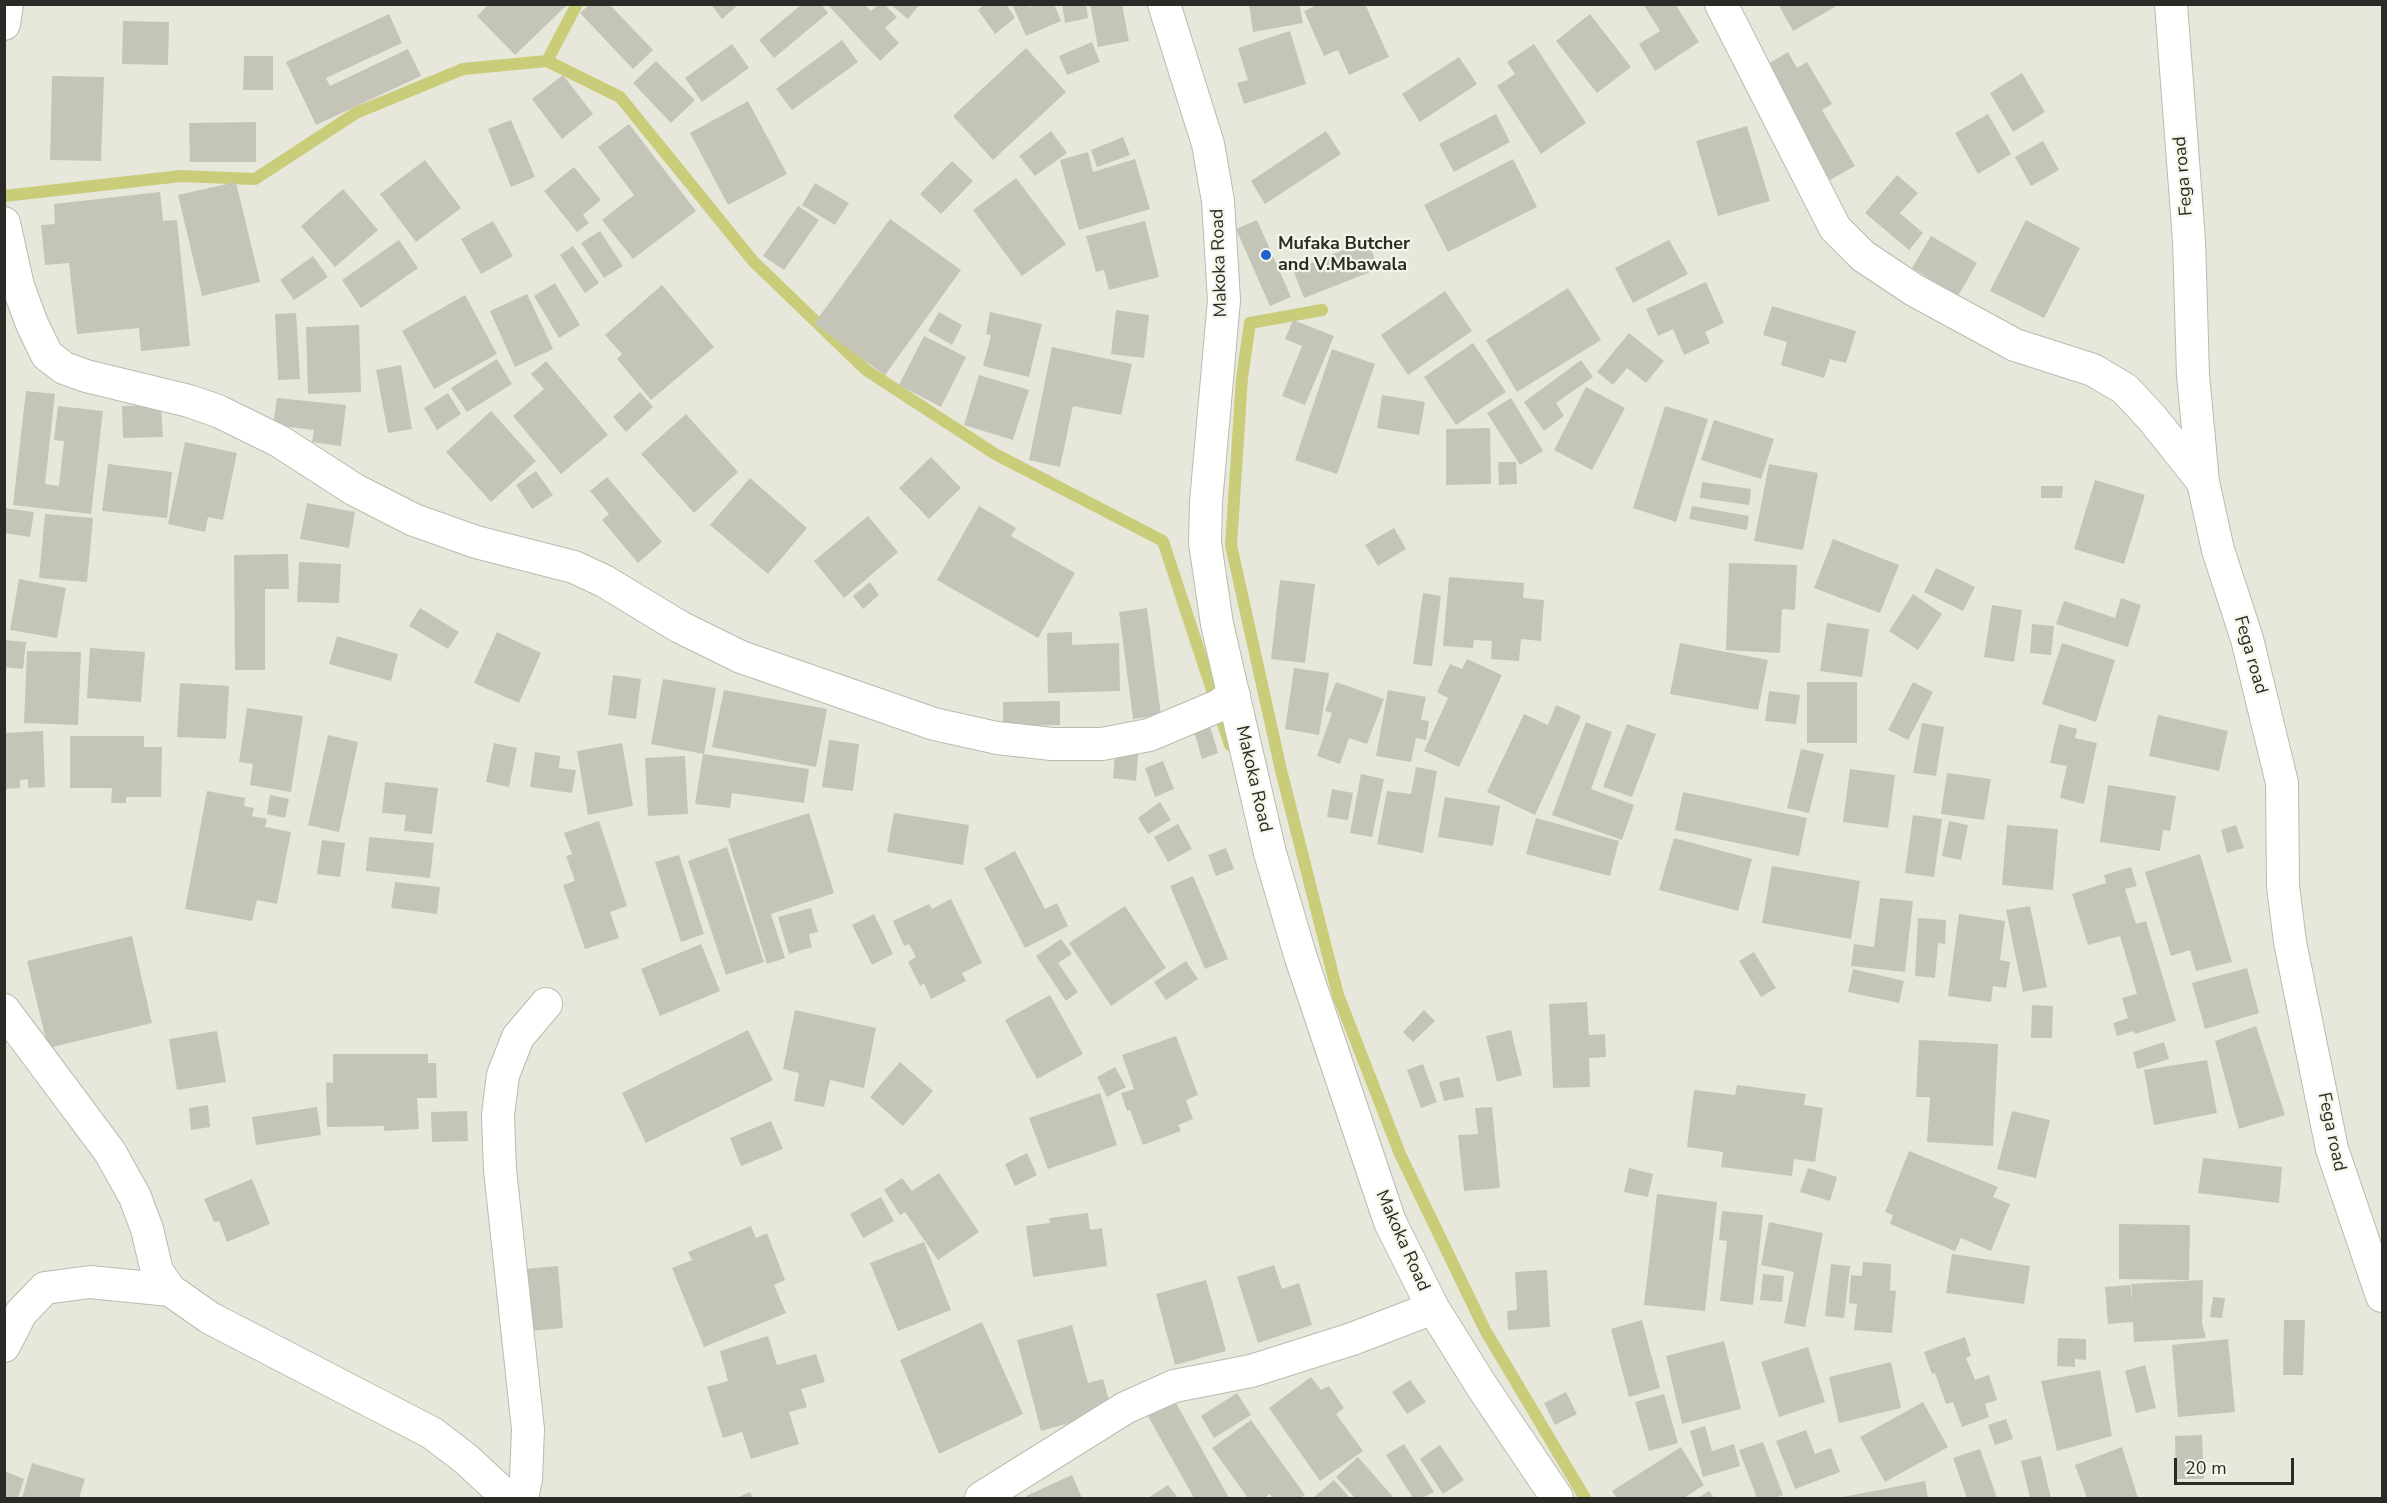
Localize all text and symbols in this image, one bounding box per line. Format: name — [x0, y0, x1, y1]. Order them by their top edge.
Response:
street label: Fega road — [2170, 135, 2198, 217]
street label: Makoka Road — [1207, 208, 1233, 318]
place label: Mufaka Butcher and V.Mbawala — [1278, 234, 1410, 276]
marker: Mufaka Butcher and V.Mbawala — [1259, 248, 1273, 262]
street label: Fega road — [2229, 613, 2271, 697]
street label: Makoka Road — [1230, 724, 1276, 834]
street label: Fega road — [2312, 1091, 2350, 1173]
street label: Makoka Road — [1370, 1187, 1434, 1295]
scale bar — [2177, 1446, 2297, 1484]
text: 20 m — [2185, 1456, 2227, 1480]

